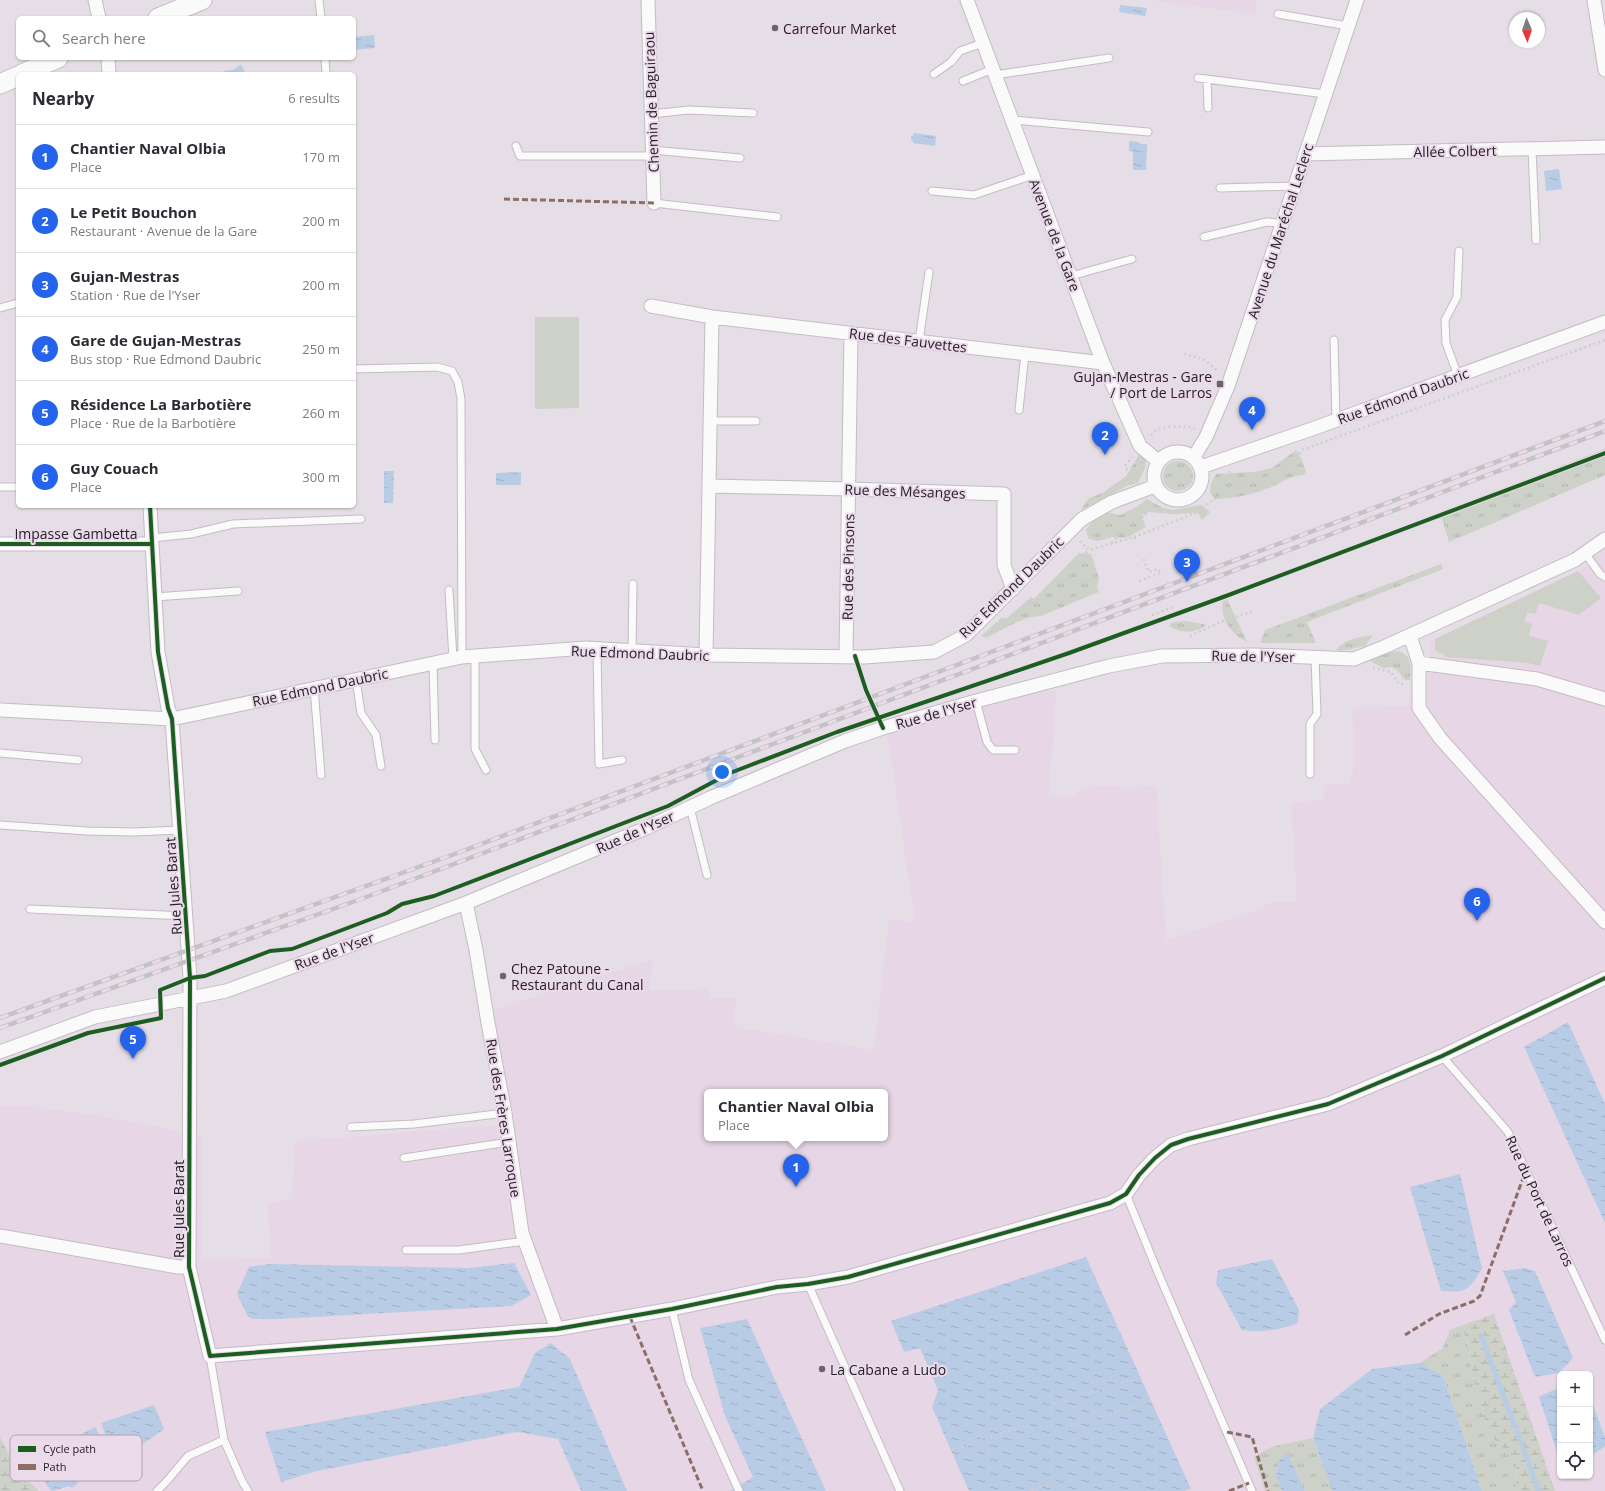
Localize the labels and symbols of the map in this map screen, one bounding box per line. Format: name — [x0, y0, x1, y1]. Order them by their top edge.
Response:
north arrow — [1509, 12, 1545, 48]
place label: Carrefour Market — [783, 19, 896, 38]
marker: Carrefour Market — [770, 23, 780, 33]
street label: Chemin de Baguiraou — [639, 31, 663, 173]
street label: Avenue du Maréchal Leclerc — [1243, 141, 1317, 321]
street label: Allée Colbert — [1413, 141, 1497, 161]
street label: Avenue de la Gare — [1025, 176, 1085, 294]
street label: Rue des Fauvettes — [848, 323, 968, 357]
street label: Rue Edmond Daubric — [1335, 363, 1471, 429]
place label: Gujan-Mestras - Gare / Port de Larros — [1073, 367, 1212, 402]
marker: Gujan-Mestras - Gare / Port de Larros — [1215, 379, 1225, 389]
pin: 4 — [1239, 397, 1265, 430]
pin: 2 — [1092, 422, 1118, 455]
street label: Rue des Mésanges — [844, 479, 966, 503]
street label: Rue des Pinsons — [838, 513, 858, 620]
street label: Impasse Gambetta — [14, 524, 138, 543]
street label: Rue Edmond Daubric — [955, 532, 1068, 642]
pin: 3 — [1174, 549, 1200, 582]
street label: Rue Edmond Daubric — [571, 641, 710, 665]
street label: Rue de l'Yser — [1211, 646, 1295, 666]
street label: Rue Edmond Daubric — [250, 663, 390, 711]
street label: Rue de l'Yser — [893, 692, 979, 734]
your location — [712, 762, 732, 782]
street label: Rue de l'Yser — [593, 806, 677, 858]
street label: Rue Jules Barat — [160, 836, 186, 936]
pin: 6 — [1464, 888, 1490, 921]
street label: Rue de l'Yser — [292, 928, 377, 974]
place label: Chez Patoune - Restaurant du Canal — [511, 959, 644, 994]
marker: Chez Patoune - Restaurant du Canal — [498, 971, 508, 981]
pin: 5 — [120, 1026, 146, 1059]
street label: Rue des Frères Larroque — [482, 1037, 526, 1199]
street label: Rue du Port de Larros — [1501, 1132, 1579, 1270]
pin: 1 — [783, 1154, 809, 1187]
street label: Rue Jules Barat — [169, 1160, 188, 1258]
place label: La Cabane a Ludo — [830, 1360, 946, 1379]
marker: La Cabane a Ludo — [817, 1364, 827, 1374]
legend — [10, 1435, 142, 1481]
text: Cycle path — [43, 1441, 96, 1456]
text: Path — [43, 1459, 66, 1474]

